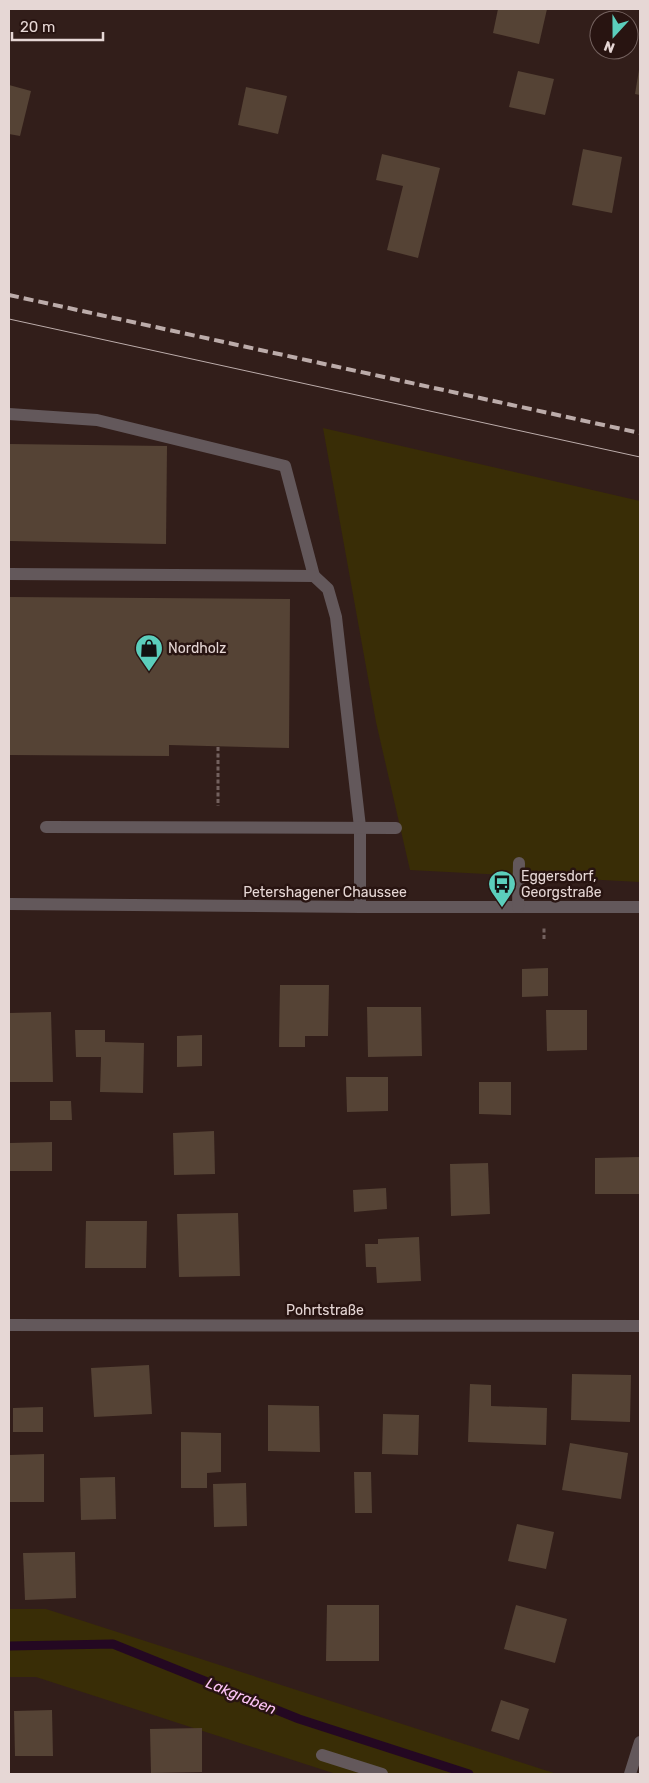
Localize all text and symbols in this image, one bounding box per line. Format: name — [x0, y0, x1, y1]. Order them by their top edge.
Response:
scale bar — [12, 10, 104, 42]
north arrow — [589, 10, 639, 60]
text: 20 m — [20, 18, 55, 36]
text: N — [602, 37, 617, 56]
shop icon: Nordholz — [134, 633, 164, 672]
place label: Nordholz — [168, 640, 226, 657]
place label: Eggersdorf, Georgstraße — [521, 868, 602, 901]
bus stop icon: Eggersdorf, Georgstraße — [487, 869, 517, 908]
street label: Petershagener Chaussee — [243, 884, 407, 901]
street label: Pohrtstraße — [286, 1302, 364, 1319]
water label: Lakgraben — [203, 1674, 279, 1718]

